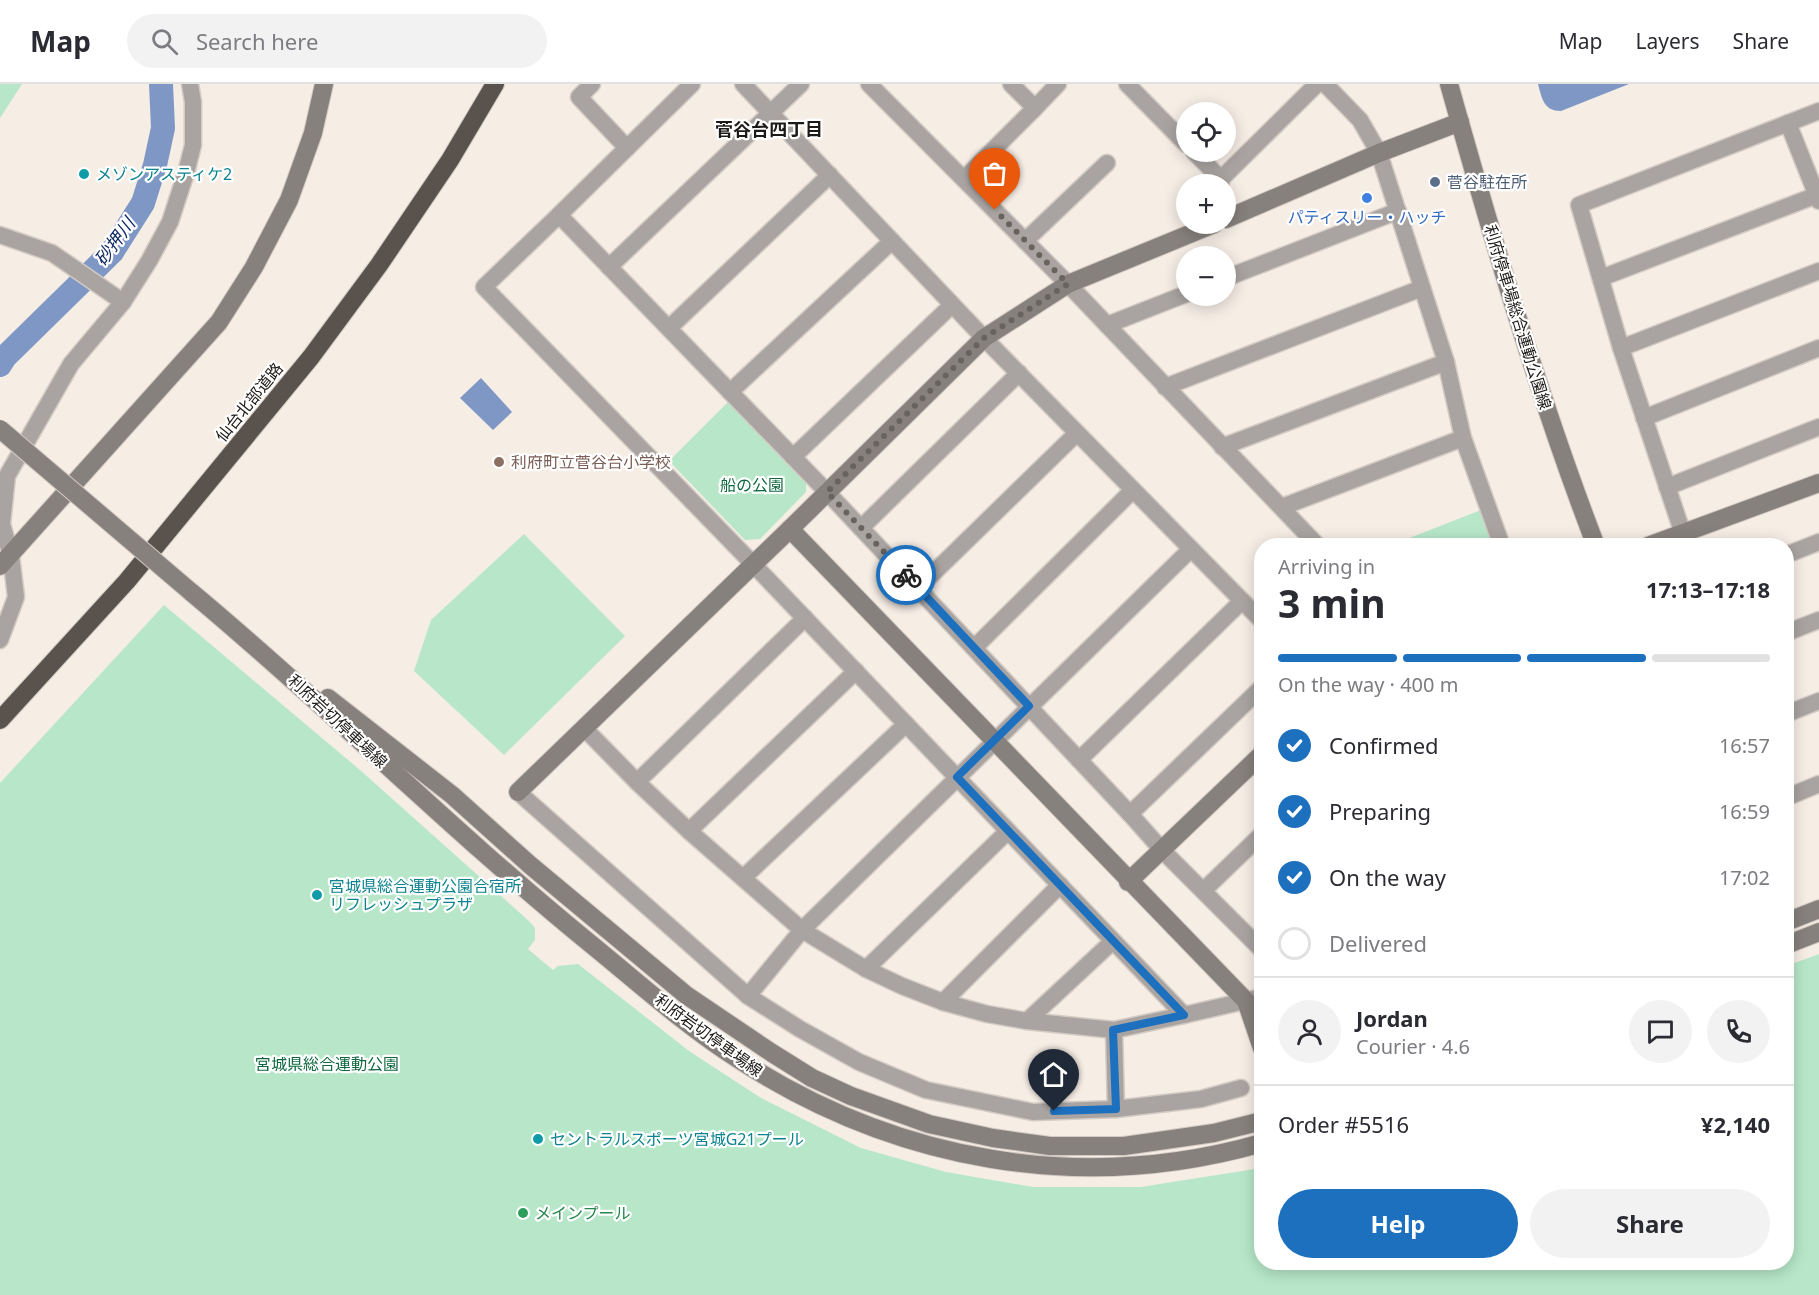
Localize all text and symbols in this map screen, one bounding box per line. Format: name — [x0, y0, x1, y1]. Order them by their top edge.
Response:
search box — [127, 14, 547, 68]
text: Map — [30, 22, 91, 60]
icon: search — [148, 25, 181, 58]
text: Search here — [196, 26, 318, 56]
text: Map — [1559, 27, 1603, 55]
text: Layers — [1636, 27, 1700, 55]
text: Share — [1733, 27, 1789, 55]
map controls — [1176, 102, 1236, 306]
button: locate — [1176, 102, 1236, 162]
district label: 菅谷台四丁目 — [715, 117, 823, 141]
pin — [969, 148, 1020, 210]
icon: bag — [978, 157, 1011, 190]
place label: メゾンアスティケ2 — [96, 163, 232, 185]
marker: メゾンアスティケ2 — [77, 167, 91, 181]
place label: 菅谷駐在所 — [1447, 171, 1527, 193]
button: + — [1176, 174, 1236, 234]
marker: 菅谷駐在所 — [1428, 175, 1442, 189]
marker: パティスリー・ハッチ — [1360, 191, 1374, 205]
place label: パティスリー・ハッチ — [1287, 206, 1447, 228]
water label: 砂押川 — [89, 211, 141, 270]
street label: 利府停車場総合運動公園線 — [1479, 222, 1557, 412]
button: − — [1176, 246, 1236, 306]
street label: 仙台北部道路 — [210, 358, 288, 446]
place label: 利府町立菅谷台小学校 — [511, 451, 671, 473]
marker: 利府町立菅谷台小学校 — [492, 455, 506, 469]
park label: 船の公園 — [720, 474, 784, 496]
courier — [876, 545, 936, 605]
text: Arriving in — [1278, 553, 1375, 580]
icon: bike — [890, 559, 923, 592]
text: 17:13–17:18 — [1646, 574, 1770, 604]
text: 3 min — [1278, 576, 1385, 629]
street label: 利府岩切停車場線 — [284, 669, 392, 773]
text: On the way · 400 m — [1278, 671, 1458, 698]
icon: check — [1278, 729, 1311, 762]
text: Confirmed — [1329, 730, 1439, 760]
text: 16:57 — [1719, 732, 1770, 759]
icon: check — [1278, 795, 1311, 828]
text: Preparing — [1329, 796, 1431, 826]
text: 16:59 — [1719, 798, 1770, 825]
icon: check — [1278, 861, 1311, 894]
text: On the way — [1329, 862, 1446, 892]
text: 17:02 — [1719, 864, 1770, 891]
place label: 宮城県総合運動公園合宿所 リフレッシュプラザ — [329, 875, 521, 915]
marker: 宮城県総合運動公園合宿所 リフレッシュプラザ — [310, 888, 324, 902]
text: Delivered — [1329, 928, 1427, 958]
street label: 利府岩切停車場線 — [651, 988, 767, 1082]
button: person — [1278, 1000, 1341, 1063]
button: chat — [1629, 1000, 1692, 1063]
button: phone — [1707, 1000, 1770, 1063]
text: Jordan — [1356, 1003, 1428, 1033]
text: Courier · 4.6 — [1356, 1033, 1470, 1060]
pin — [1028, 1049, 1079, 1111]
park label: 宮城県総合運動公園 — [255, 1053, 399, 1075]
icon: home — [1037, 1058, 1070, 1091]
text: Order #5516 — [1278, 1109, 1409, 1139]
text: ¥2,140 — [1701, 1109, 1770, 1139]
place label: セントラルスポーツ宮城G21プール — [550, 1128, 804, 1150]
marker: セントラルスポーツ宮城G21プール — [531, 1132, 545, 1146]
button: Help — [1278, 1189, 1518, 1258]
button: Share — [1530, 1189, 1770, 1258]
place label: メインプール — [535, 1202, 631, 1224]
marker: メインプール — [516, 1206, 530, 1220]

